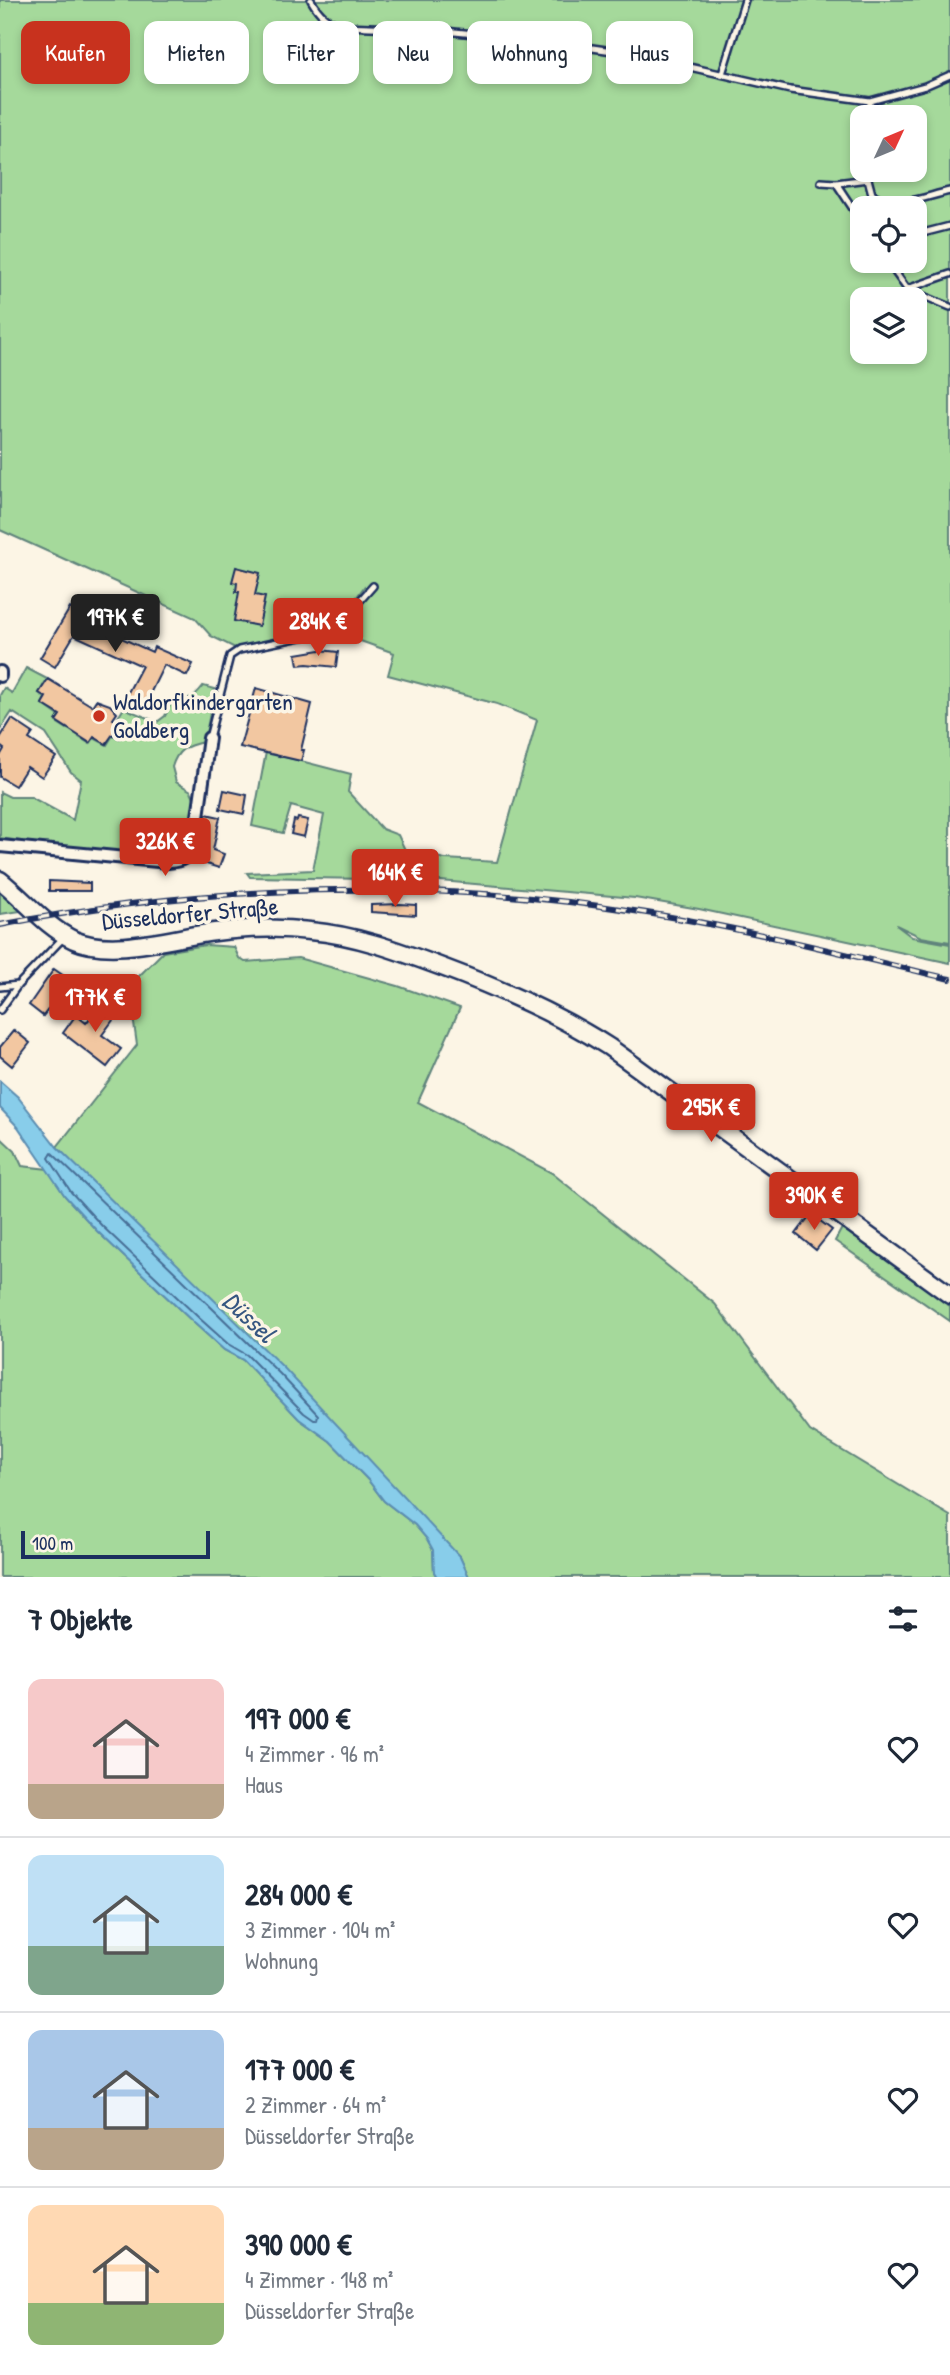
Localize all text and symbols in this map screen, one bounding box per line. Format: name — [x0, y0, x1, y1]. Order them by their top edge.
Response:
chip: Kaufen — [21, 21, 130, 84]
chip: Mieten — [144, 21, 249, 84]
chip: Filter — [263, 21, 359, 84]
chip: Neu — [373, 21, 453, 84]
chip: Wohnung — [467, 21, 592, 84]
chip: Haus — [606, 21, 693, 84]
north arrow — [850, 105, 928, 182]
map controls — [850, 105, 927, 364]
button: locate — [850, 196, 927, 273]
button: layers — [850, 287, 927, 364]
pin: 197K € — [58, 594, 172, 654]
pin: 284K € — [261, 598, 375, 658]
text: 197K € — [87, 601, 143, 632]
text: 284K € — [289, 605, 347, 636]
place label: Waldorfkindergarten Goldberg — [113, 685, 293, 745]
marker: Waldorfkindergarten Goldberg — [91, 708, 107, 724]
pin: 326K € — [108, 818, 222, 878]
text: 326K € — [136, 825, 194, 856]
pin: 164K € — [338, 850, 452, 909]
text: 164K € — [368, 856, 422, 887]
street label: Düsseldorfer Straße — [100, 889, 280, 937]
pin: 177K € — [38, 974, 152, 1034]
text: 177K € — [65, 981, 125, 1012]
pin: 295K € — [654, 1084, 768, 1144]
text: 295K € — [682, 1091, 740, 1122]
pin: 390K € — [757, 1172, 871, 1232]
text: 390K € — [785, 1179, 843, 1210]
water label: Düssel — [215, 1283, 284, 1351]
scale bar — [21, 1528, 210, 1560]
text: 100 m — [32, 1530, 73, 1556]
text: 7 Objekte — [28, 1599, 133, 1639]
icon: filters — [884, 1600, 922, 1638]
text: 197 000 € — [245, 1698, 350, 1738]
icon: home — [84, 1707, 168, 1791]
icon: heart — [884, 1730, 922, 1768]
text: 4 Zimmer · 96 m² — [245, 1738, 384, 1769]
text: Haus — [245, 1769, 283, 1800]
text: 284 000 € — [245, 1874, 352, 1914]
icon: home — [84, 1883, 168, 1967]
icon: heart — [884, 1906, 922, 1944]
text: 3 Zimmer · 104 m² — [245, 1914, 395, 1945]
text: Wohnung — [245, 1945, 318, 1976]
text: 177 000 € — [245, 2049, 354, 2089]
icon: home — [84, 2058, 168, 2142]
icon: heart — [884, 2081, 922, 2119]
text: 2 Zimmer · 64 m² — [245, 2089, 386, 2120]
text: Düsseldorfer Straße — [245, 2120, 414, 2151]
text: 390 000 € — [245, 2224, 351, 2264]
icon: home — [84, 2233, 168, 2317]
icon: heart — [884, 2256, 922, 2294]
text: 4 Zimmer · 148 m² — [245, 2264, 393, 2295]
text: Düsseldorfer Straße — [245, 2295, 414, 2326]

